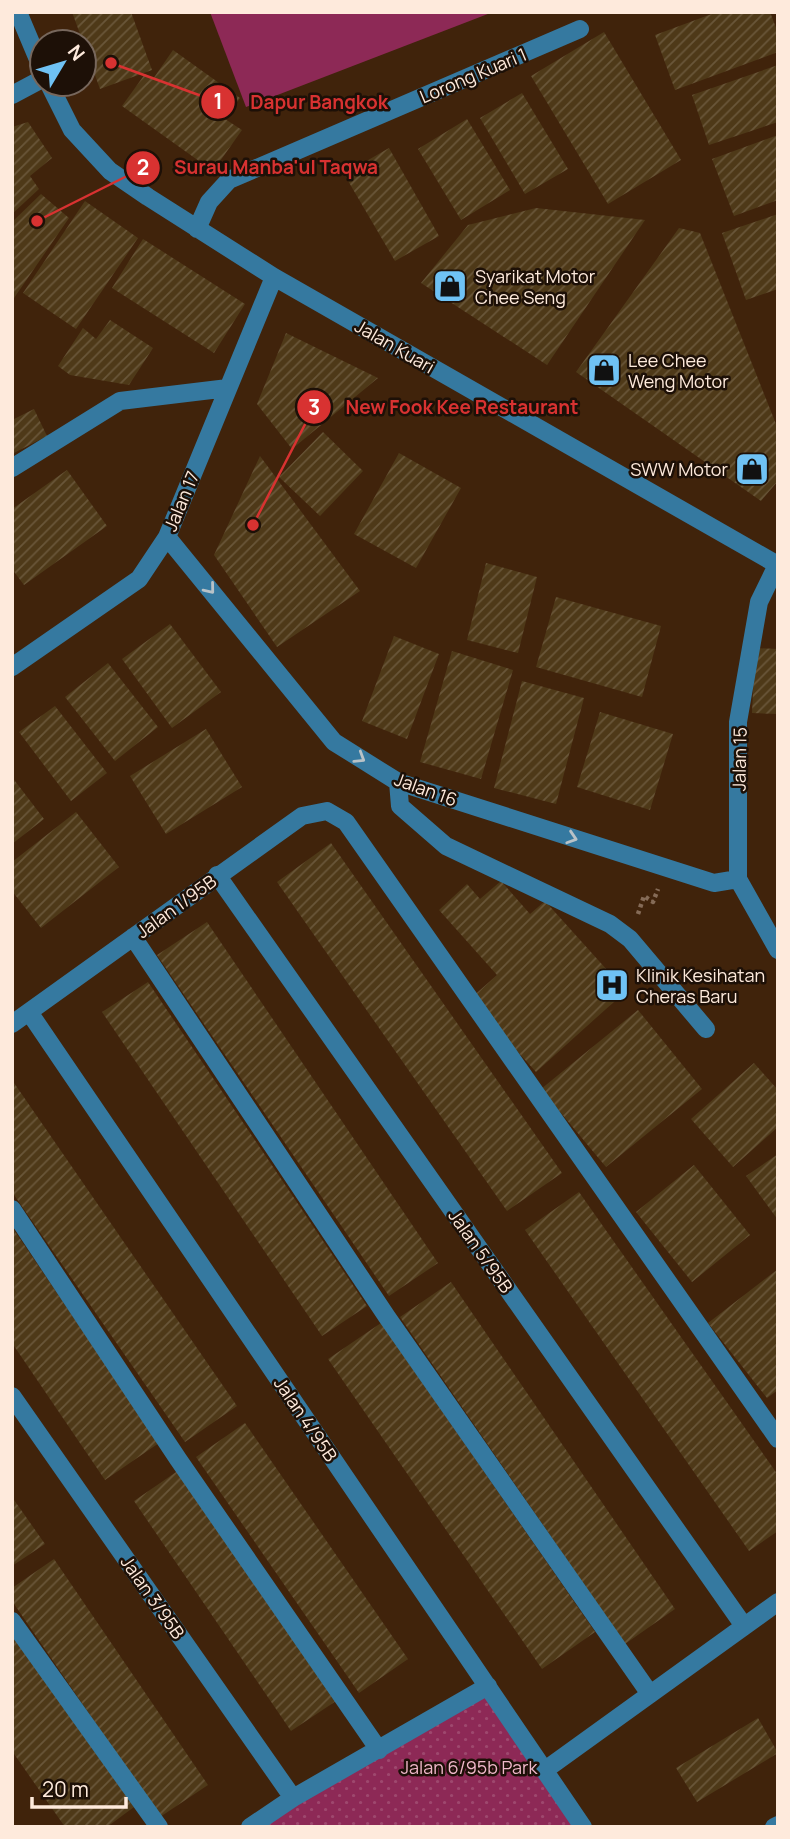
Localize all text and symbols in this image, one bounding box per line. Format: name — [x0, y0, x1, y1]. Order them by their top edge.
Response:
north arrow — [28, 28, 98, 98]
text: N — [62, 39, 91, 66]
street label: Lorong Kuari 1 — [416, 42, 530, 108]
callout: Dapur Bangkok — [201, 82, 401, 122]
text: 1 — [213, 87, 223, 115]
text: Dapur Bangkok — [250, 89, 389, 115]
callout: Surau Manba'ul Taqwa — [125, 148, 392, 188]
text: 2 — [137, 153, 149, 181]
text: Surau Manba'ul Taqwa — [174, 154, 378, 180]
place label: Syarikat Motor Chee Seng — [475, 264, 596, 309]
shop icon: Syarikat Motor Chee Seng — [431, 267, 469, 305]
street label: Jalan Kuari — [351, 314, 439, 378]
place label: Lee Chee Weng Motor — [628, 348, 729, 393]
shop icon: Lee Chee Weng Motor — [585, 351, 623, 389]
callout: New Fook Kee Restaurant — [297, 387, 592, 427]
text: 3 — [308, 393, 320, 421]
text: New Fook Kee Restaurant — [346, 394, 578, 420]
shop icon: SWW Motor — [733, 450, 771, 488]
place label: SWW Motor — [630, 457, 729, 481]
street label: Jalan 17 — [158, 467, 204, 535]
one-way arrow — [201, 582, 214, 594]
street label: Jalan 15 — [726, 727, 752, 791]
one-way arrow — [352, 750, 365, 763]
street label: Jalan 16 — [391, 767, 461, 811]
one-way arrow — [565, 830, 577, 844]
street label: Jalan 1/95B — [131, 869, 221, 943]
place label: Klinik Kesihatan Cheras Baru — [636, 963, 765, 1008]
hospital icon: Klinik Kesihatan Cheras Baru — [593, 966, 631, 1004]
street label: Jalan 5/95B — [443, 1204, 519, 1298]
street label: Jalan 4/95B — [269, 1372, 343, 1466]
street label: Jalan 3/95B — [116, 1551, 190, 1643]
park label: Jalan 6/95b Park — [401, 1755, 538, 1779]
scale bar — [32, 1766, 126, 1810]
text: 20 m — [42, 1775, 89, 1803]

